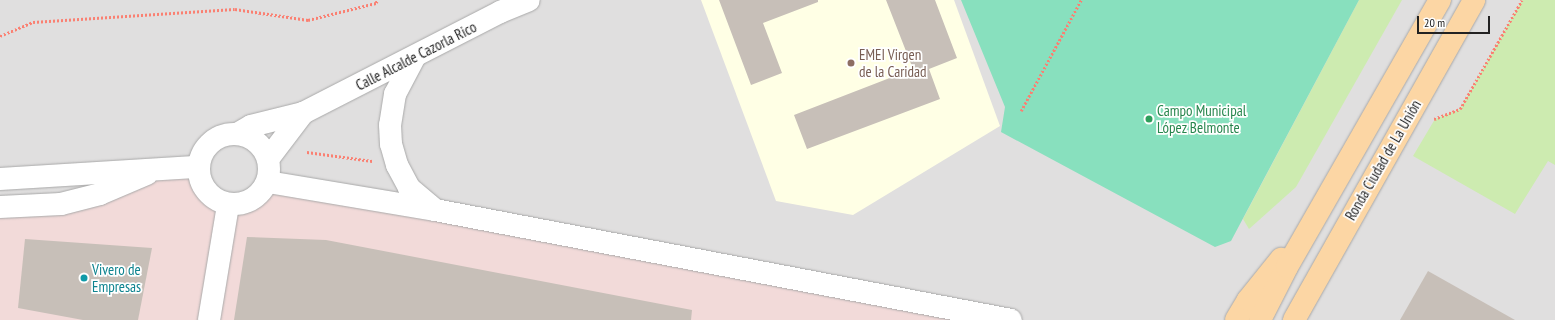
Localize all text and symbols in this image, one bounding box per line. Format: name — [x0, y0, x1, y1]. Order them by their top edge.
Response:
scale bar — [1419, 8, 1492, 34]
text: 20 m — [1424, 15, 1445, 30]
street label: Calle Alcalde Cazorla Rico — [352, 18, 480, 94]
place label: EMEI Virgen de la Caridad — [859, 45, 927, 80]
marker: EMEI Virgen de la Caridad — [846, 58, 856, 68]
street label: Ronda Ciudad de La Unión — [1341, 97, 1425, 223]
place label: Campo Municipal López Belmonte — [1157, 101, 1246, 136]
marker: Campo Municipal López Belmonte — [1144, 114, 1154, 124]
place label: Vivero de Empresas — [92, 260, 141, 295]
marker: Vivero de Empresas — [79, 273, 89, 283]

